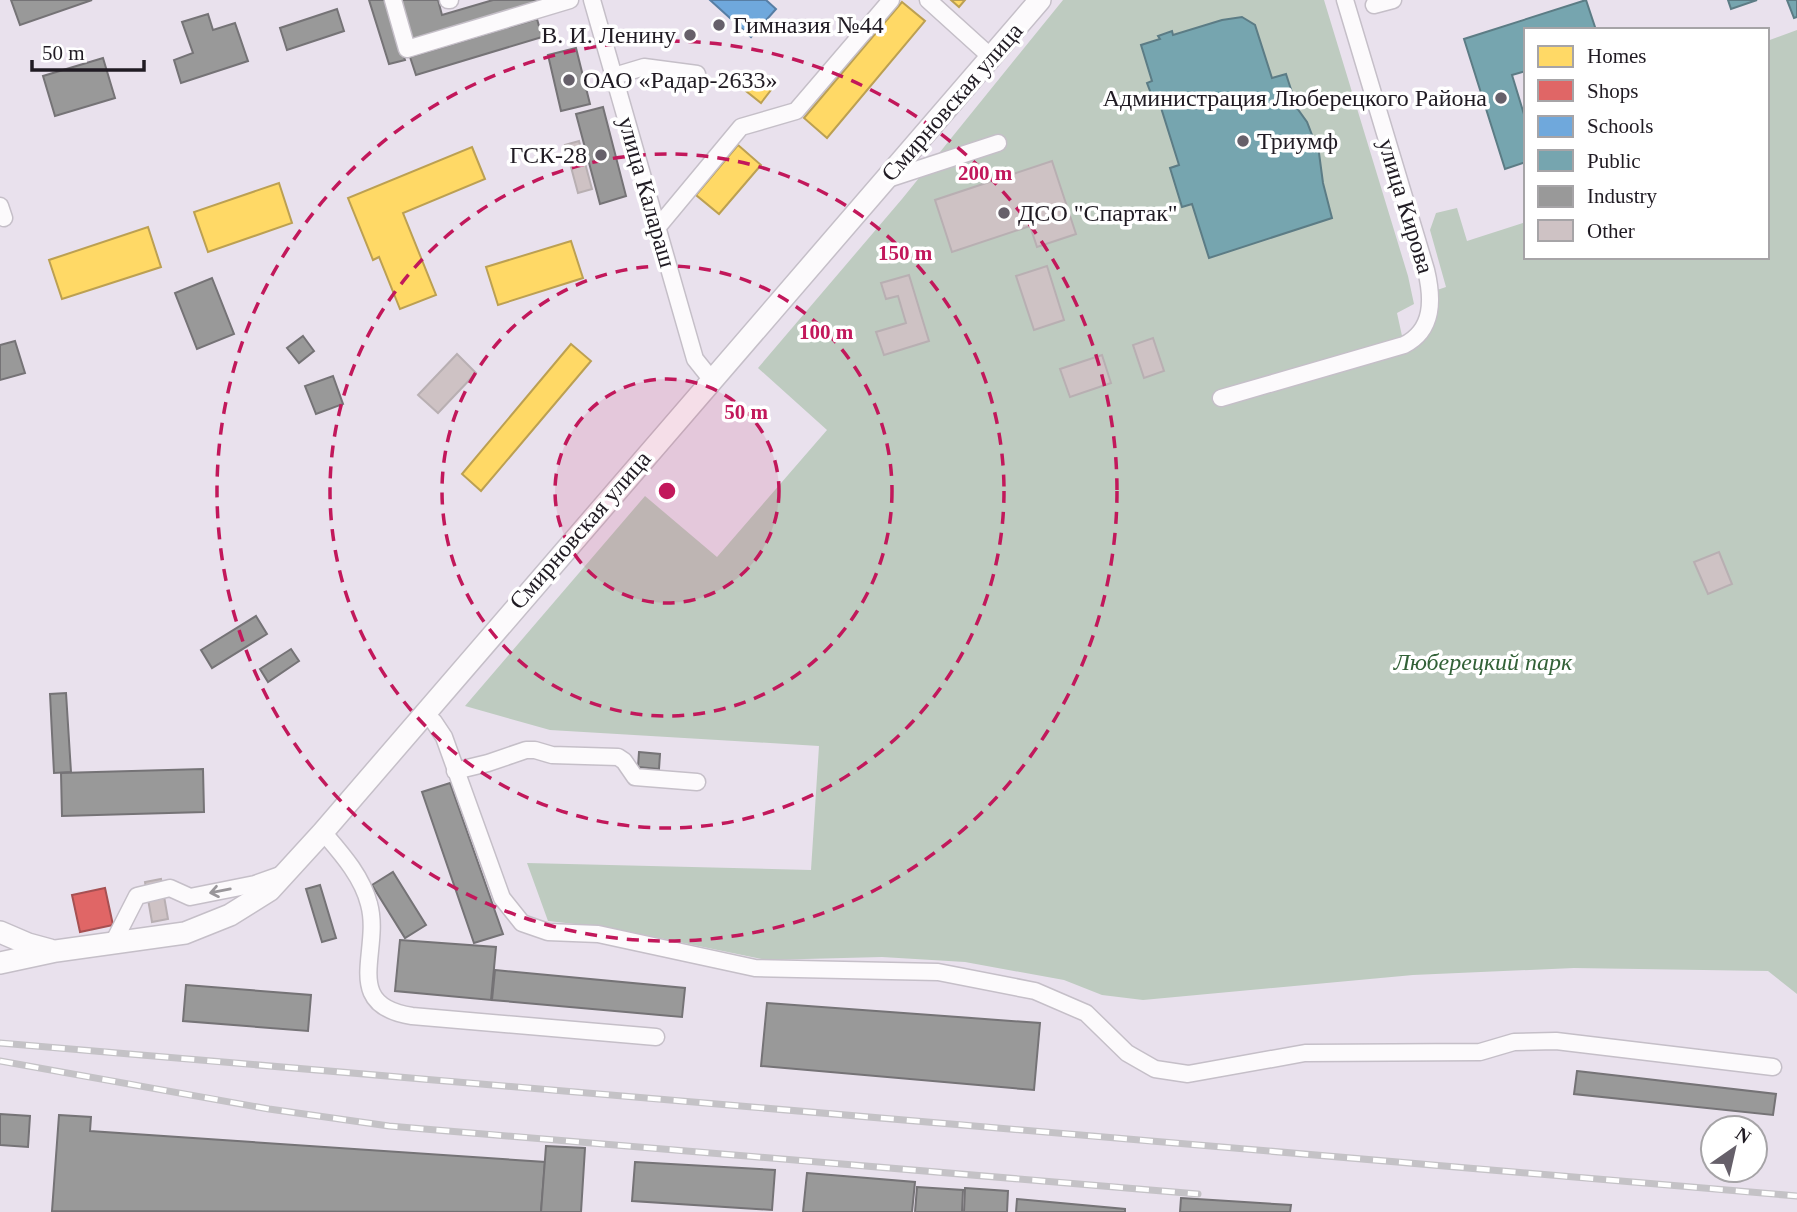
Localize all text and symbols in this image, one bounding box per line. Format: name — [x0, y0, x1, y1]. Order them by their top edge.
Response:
place label: Гимназия №44 — [733, 12, 884, 38]
marker: Гимназия №44 — [711, 17, 727, 33]
street label: Смирновская улица — [876, 17, 1028, 186]
place label: В. И. Ленину — [541, 22, 676, 48]
marker: В. И. Ленину — [682, 27, 698, 43]
scale bar — [32, 28, 144, 72]
legend — [1524, 28, 1769, 259]
text: 50 m — [42, 41, 85, 65]
text: Homes — [1587, 44, 1647, 68]
place label: ОАО «Радар-2633» — [583, 67, 777, 93]
marker: ОАО «Радар-2633» — [561, 72, 577, 88]
text: Shops — [1587, 79, 1638, 103]
place label: Администрация Люберецкого Района — [1103, 85, 1487, 111]
marker: Администрация Люберецкого Района — [1493, 90, 1509, 106]
street label: улица Калараш — [613, 114, 681, 271]
text: Schools — [1587, 114, 1654, 138]
place label: Триумф — [1257, 128, 1338, 154]
marker: Триумф — [1235, 133, 1251, 149]
street label: улица Кирова — [1373, 135, 1439, 277]
place label: ГСК-28 — [509, 142, 587, 168]
marker: ГСК-28 — [593, 147, 609, 163]
text: Public — [1587, 149, 1641, 173]
text: 200 m — [958, 161, 1013, 185]
text: Industry — [1587, 184, 1657, 208]
place label: ДСО "Спартак" — [1018, 200, 1178, 226]
marker: ДСО "Спартак" — [996, 205, 1012, 221]
text: Other — [1587, 219, 1635, 243]
text: 150 m — [878, 241, 933, 265]
text: 100 m — [799, 320, 854, 344]
text: 50 m — [724, 400, 768, 424]
street label: Смирновская улица — [504, 445, 656, 614]
centre of rings — [655, 479, 679, 503]
park label: Люберецкий парк — [1393, 649, 1573, 675]
one-way arrow — [209, 885, 232, 899]
north arrow — [1699, 1114, 1769, 1184]
text: N — [1732, 1123, 1755, 1148]

